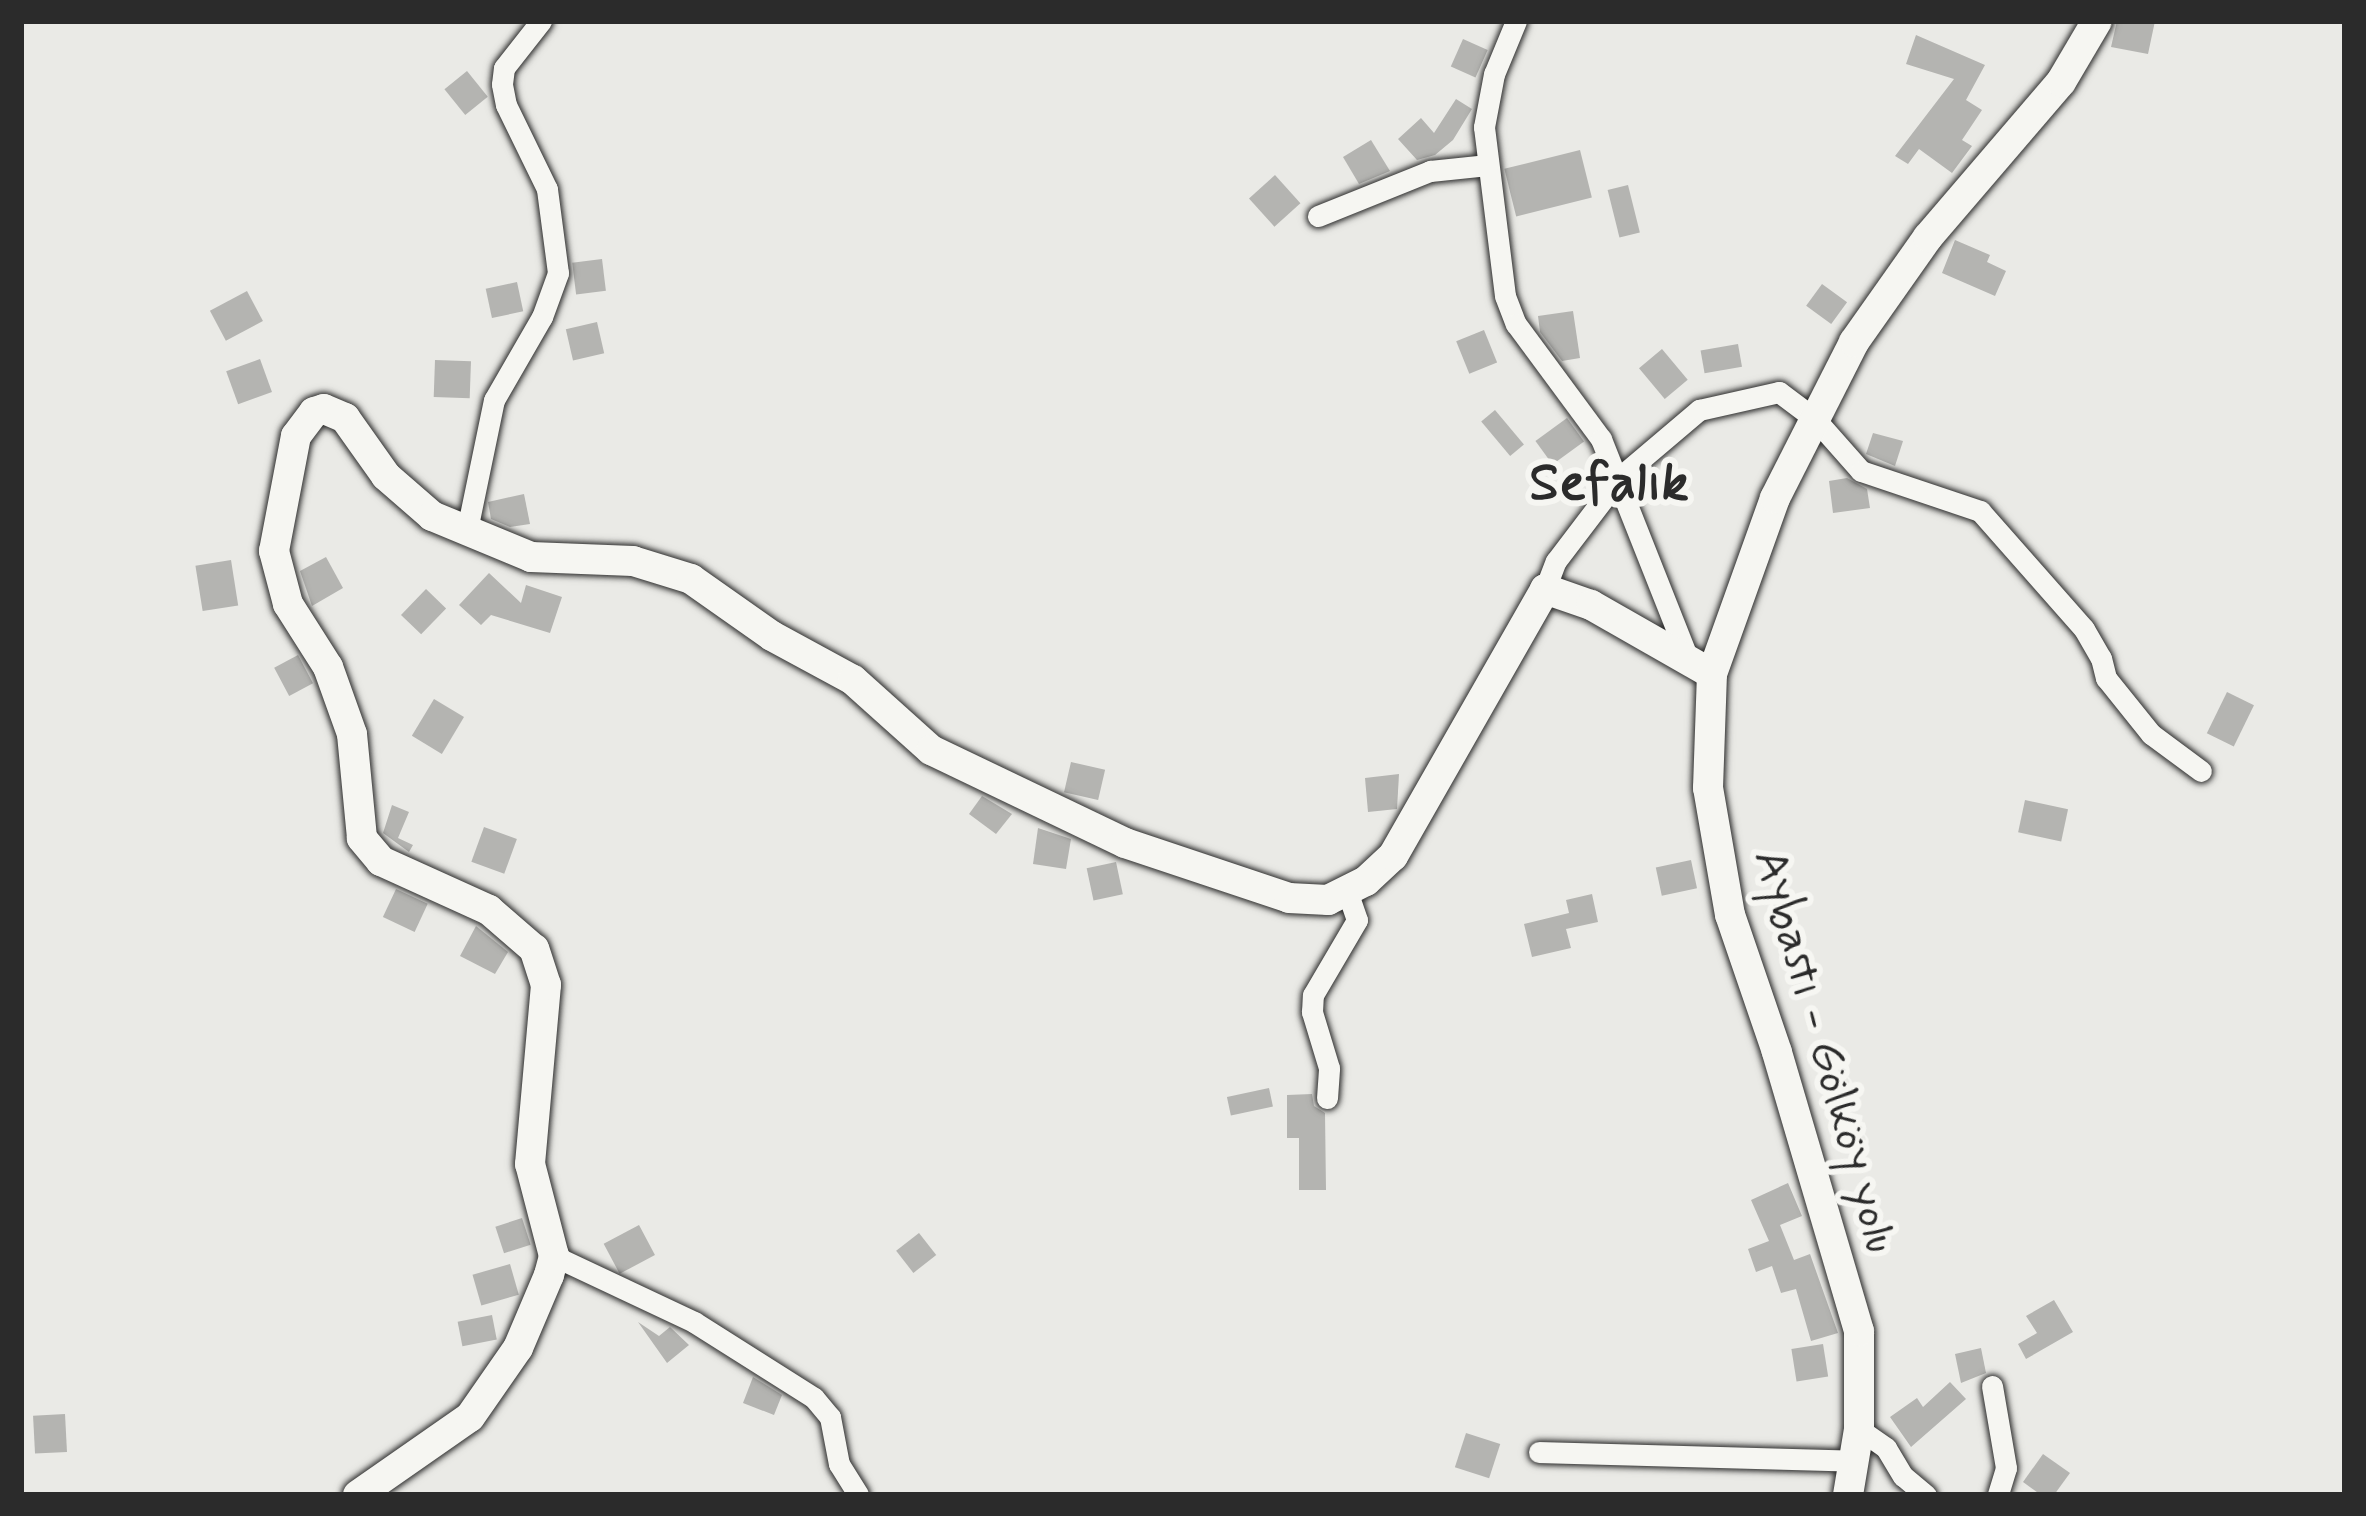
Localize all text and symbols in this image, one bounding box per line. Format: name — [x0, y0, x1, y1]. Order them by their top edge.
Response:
district label: Sefalık — [1529, 453, 1689, 517]
street label: Aybastı - Gölköy yolu — [1740, 842, 1910, 1260]

